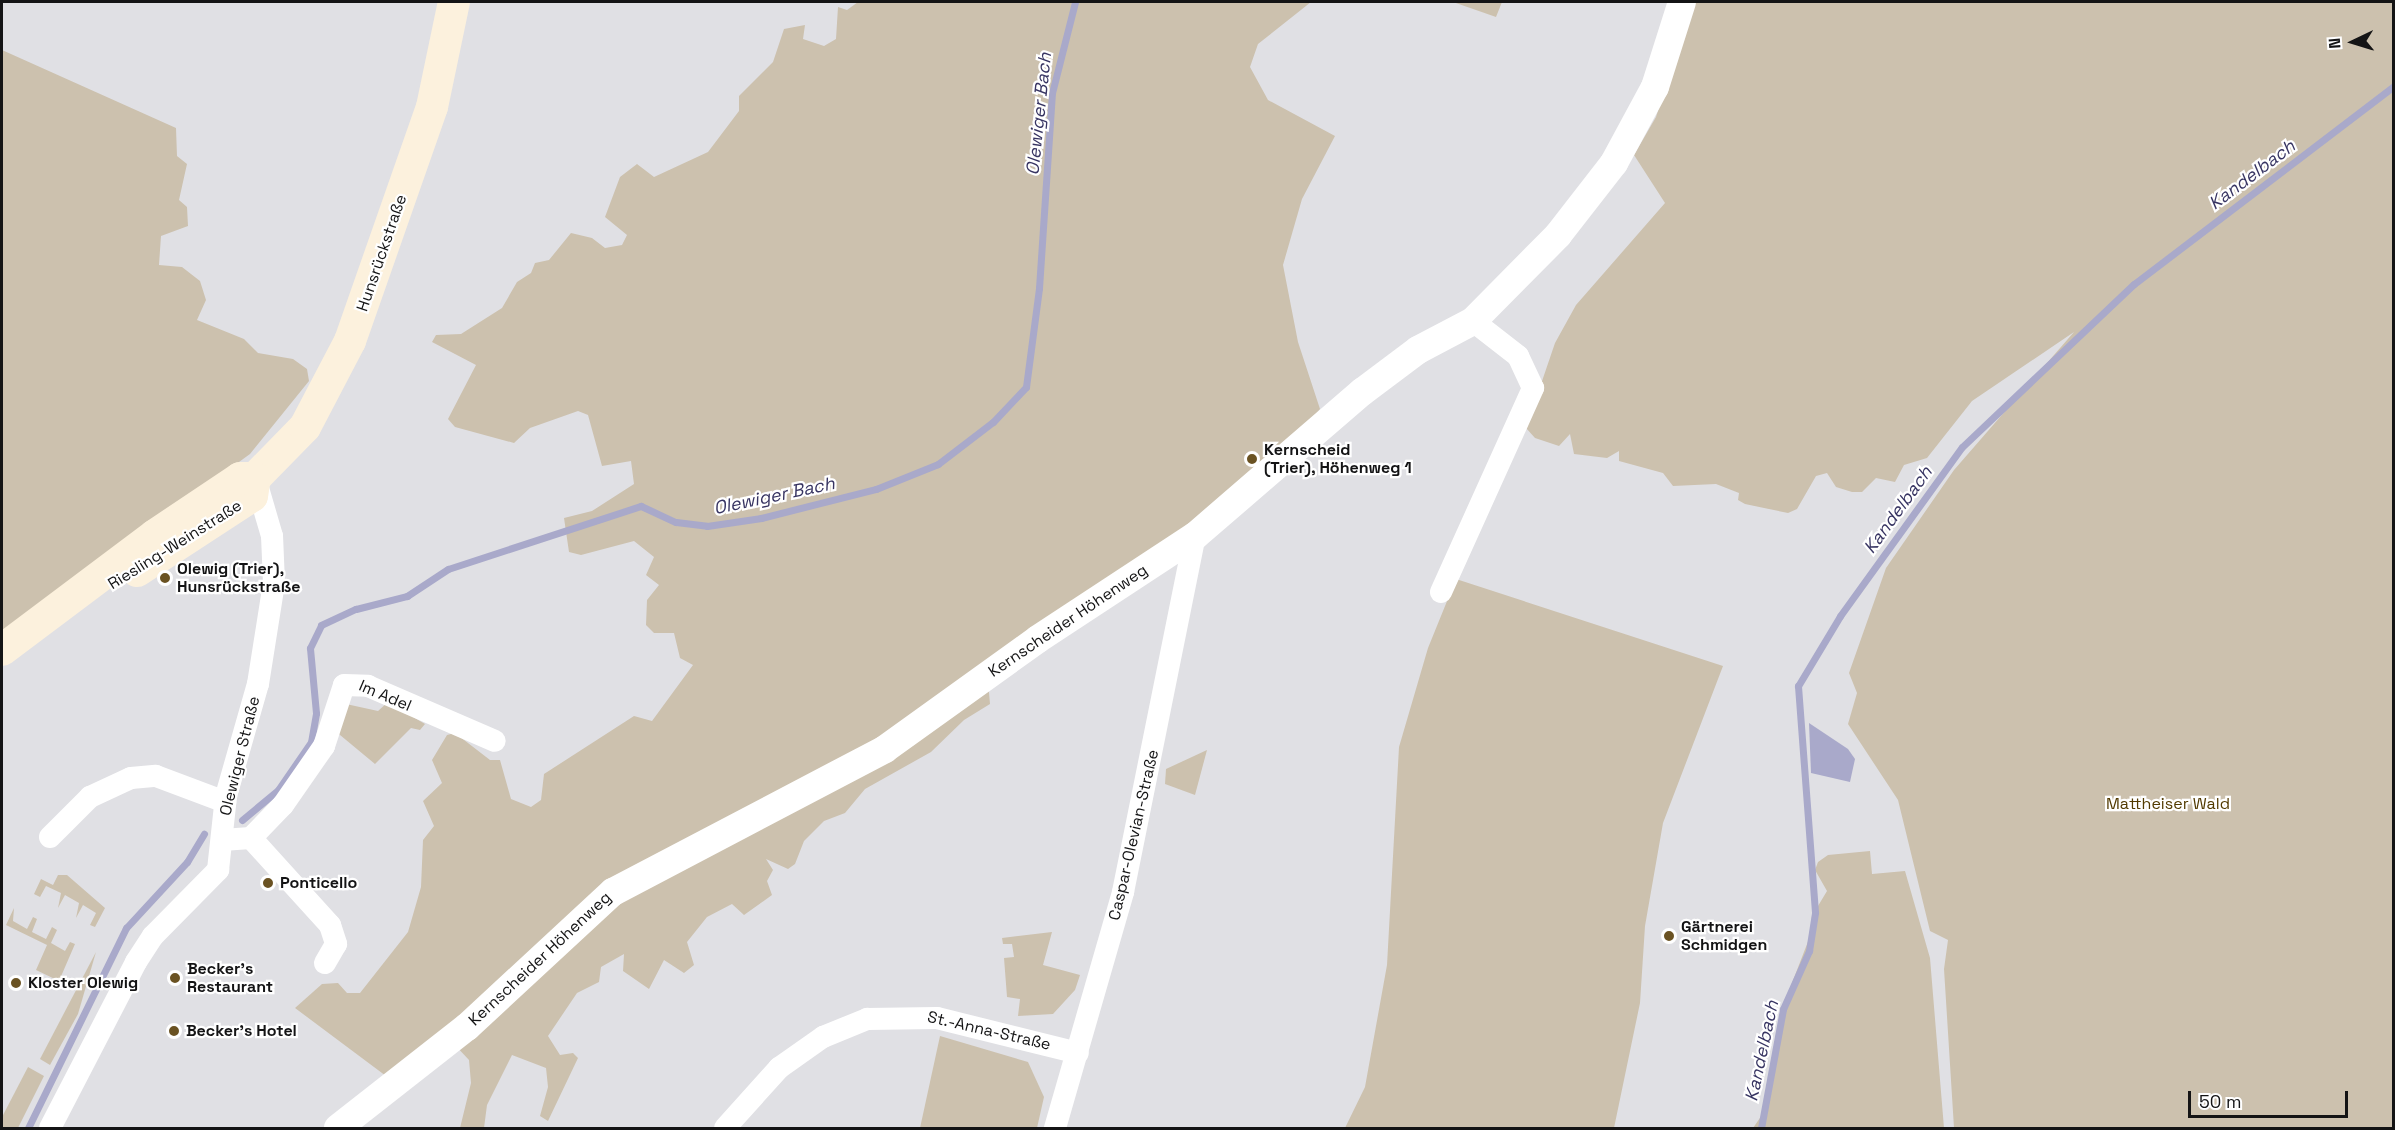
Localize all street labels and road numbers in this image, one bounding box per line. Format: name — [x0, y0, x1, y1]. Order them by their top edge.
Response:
street label: Hunsrückstraße — [353, 192, 411, 314]
street label: Riesling-Weinstraße — [105, 496, 245, 594]
street label: Kernscheider Höhenweg — [985, 561, 1151, 681]
street label: Im Adel — [356, 676, 414, 716]
street label: Olewiger Straße — [216, 694, 264, 818]
street label: Caspar-Olevian-Straße — [1105, 748, 1163, 922]
street label: Kernscheider Höhenweg — [465, 888, 615, 1030]
street label: St.-Anna-Straße — [925, 1007, 1053, 1055]

